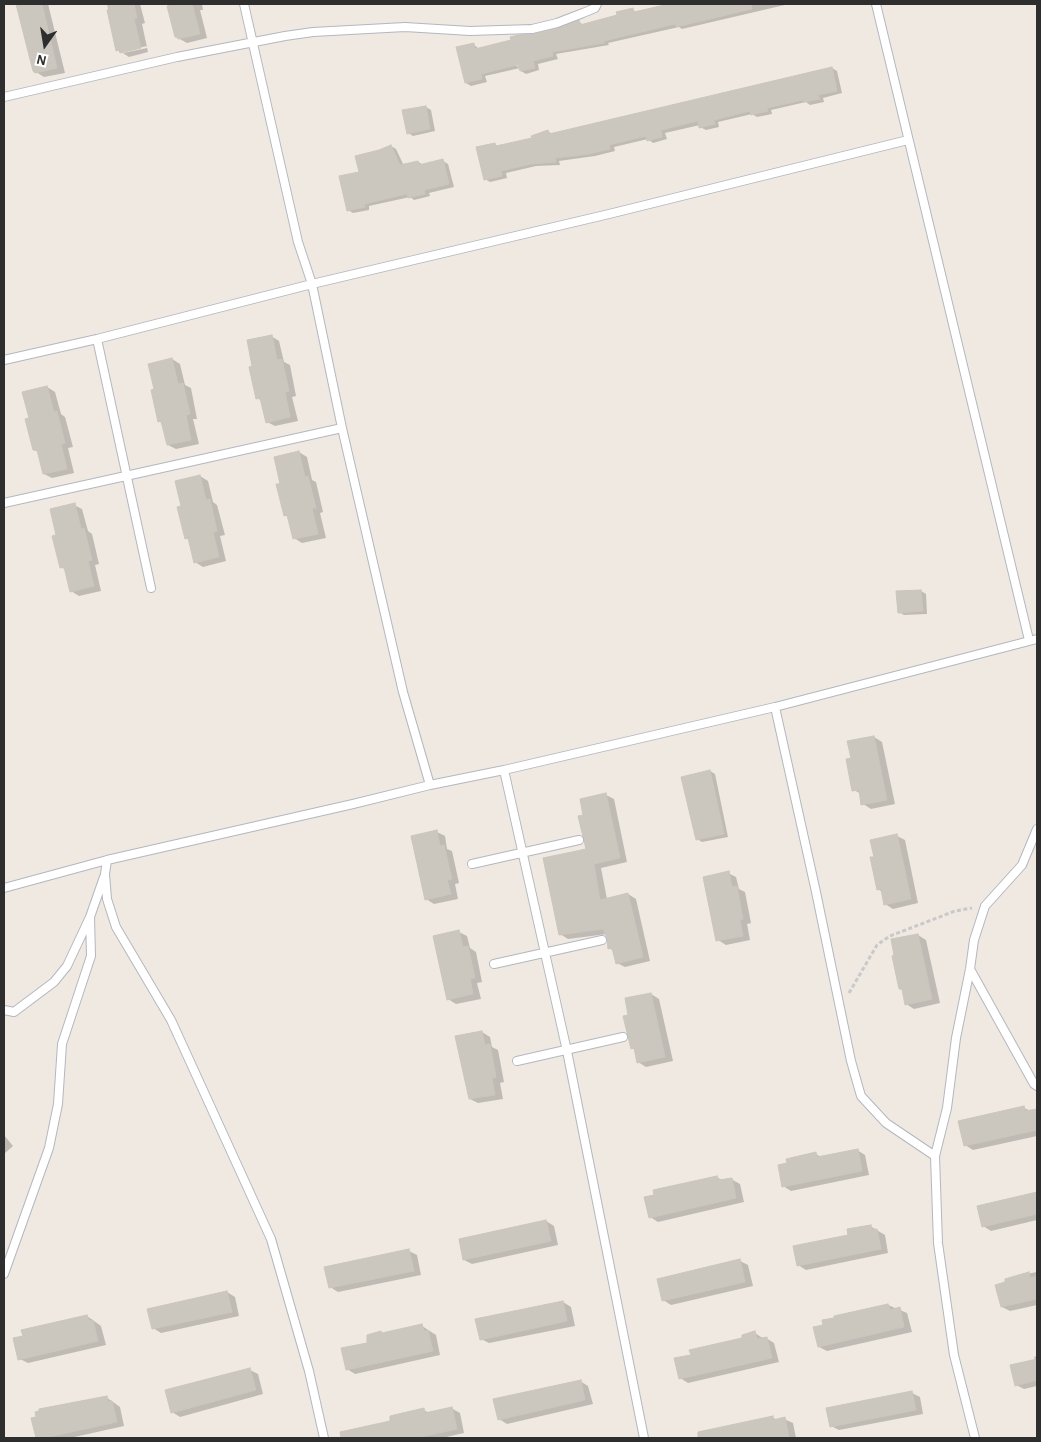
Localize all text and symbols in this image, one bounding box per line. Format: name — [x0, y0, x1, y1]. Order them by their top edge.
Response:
north arrow — [20, 20, 70, 70]
text: N — [35, 52, 48, 68]

